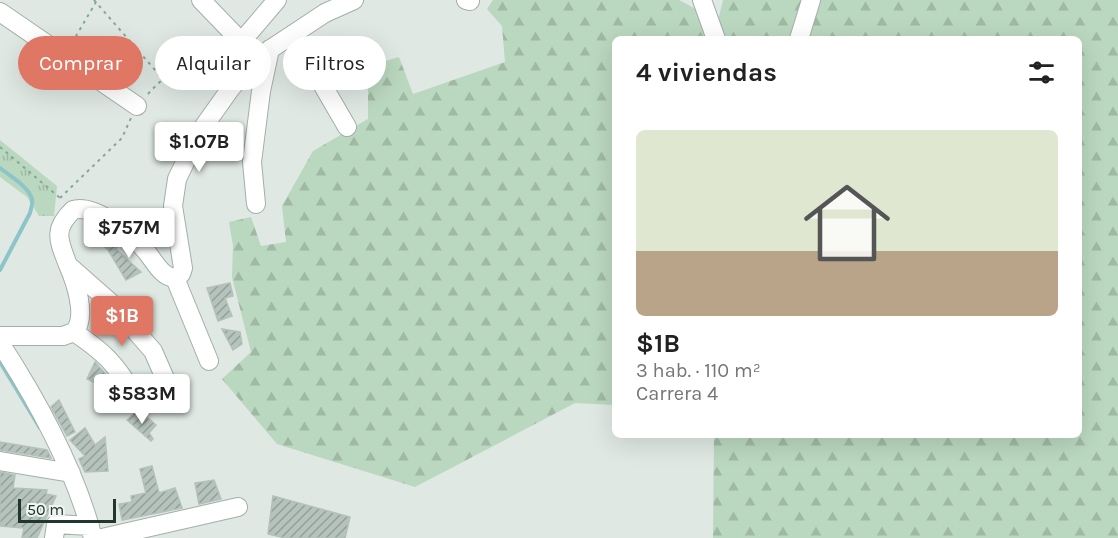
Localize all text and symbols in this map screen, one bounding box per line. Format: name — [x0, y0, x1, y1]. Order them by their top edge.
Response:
chip: Comprar — [18, 36, 143, 90]
chip: Alquilar — [155, 36, 271, 90]
chip: Filtros — [283, 36, 386, 90]
icon: filters — [1025, 56, 1058, 89]
text: 4 viviendas — [636, 57, 777, 88]
pin: $1.07B — [150, 122, 248, 173]
text: $1.07B — [169, 130, 229, 153]
icon: home — [793, 169, 901, 277]
pin: $757M — [87, 208, 171, 259]
text: $757M — [98, 216, 160, 239]
pin: $1B — [93, 296, 151, 347]
text: $1B — [105, 304, 139, 327]
text: $1B — [636, 328, 680, 359]
text: 3 hab. · 110 m² — [636, 359, 761, 382]
pin: $583M — [100, 374, 184, 425]
text: $583M — [108, 382, 176, 405]
text: Carrera 4 — [636, 382, 718, 405]
scale bar — [18, 496, 116, 524]
text: 50 m — [27, 500, 64, 519]

